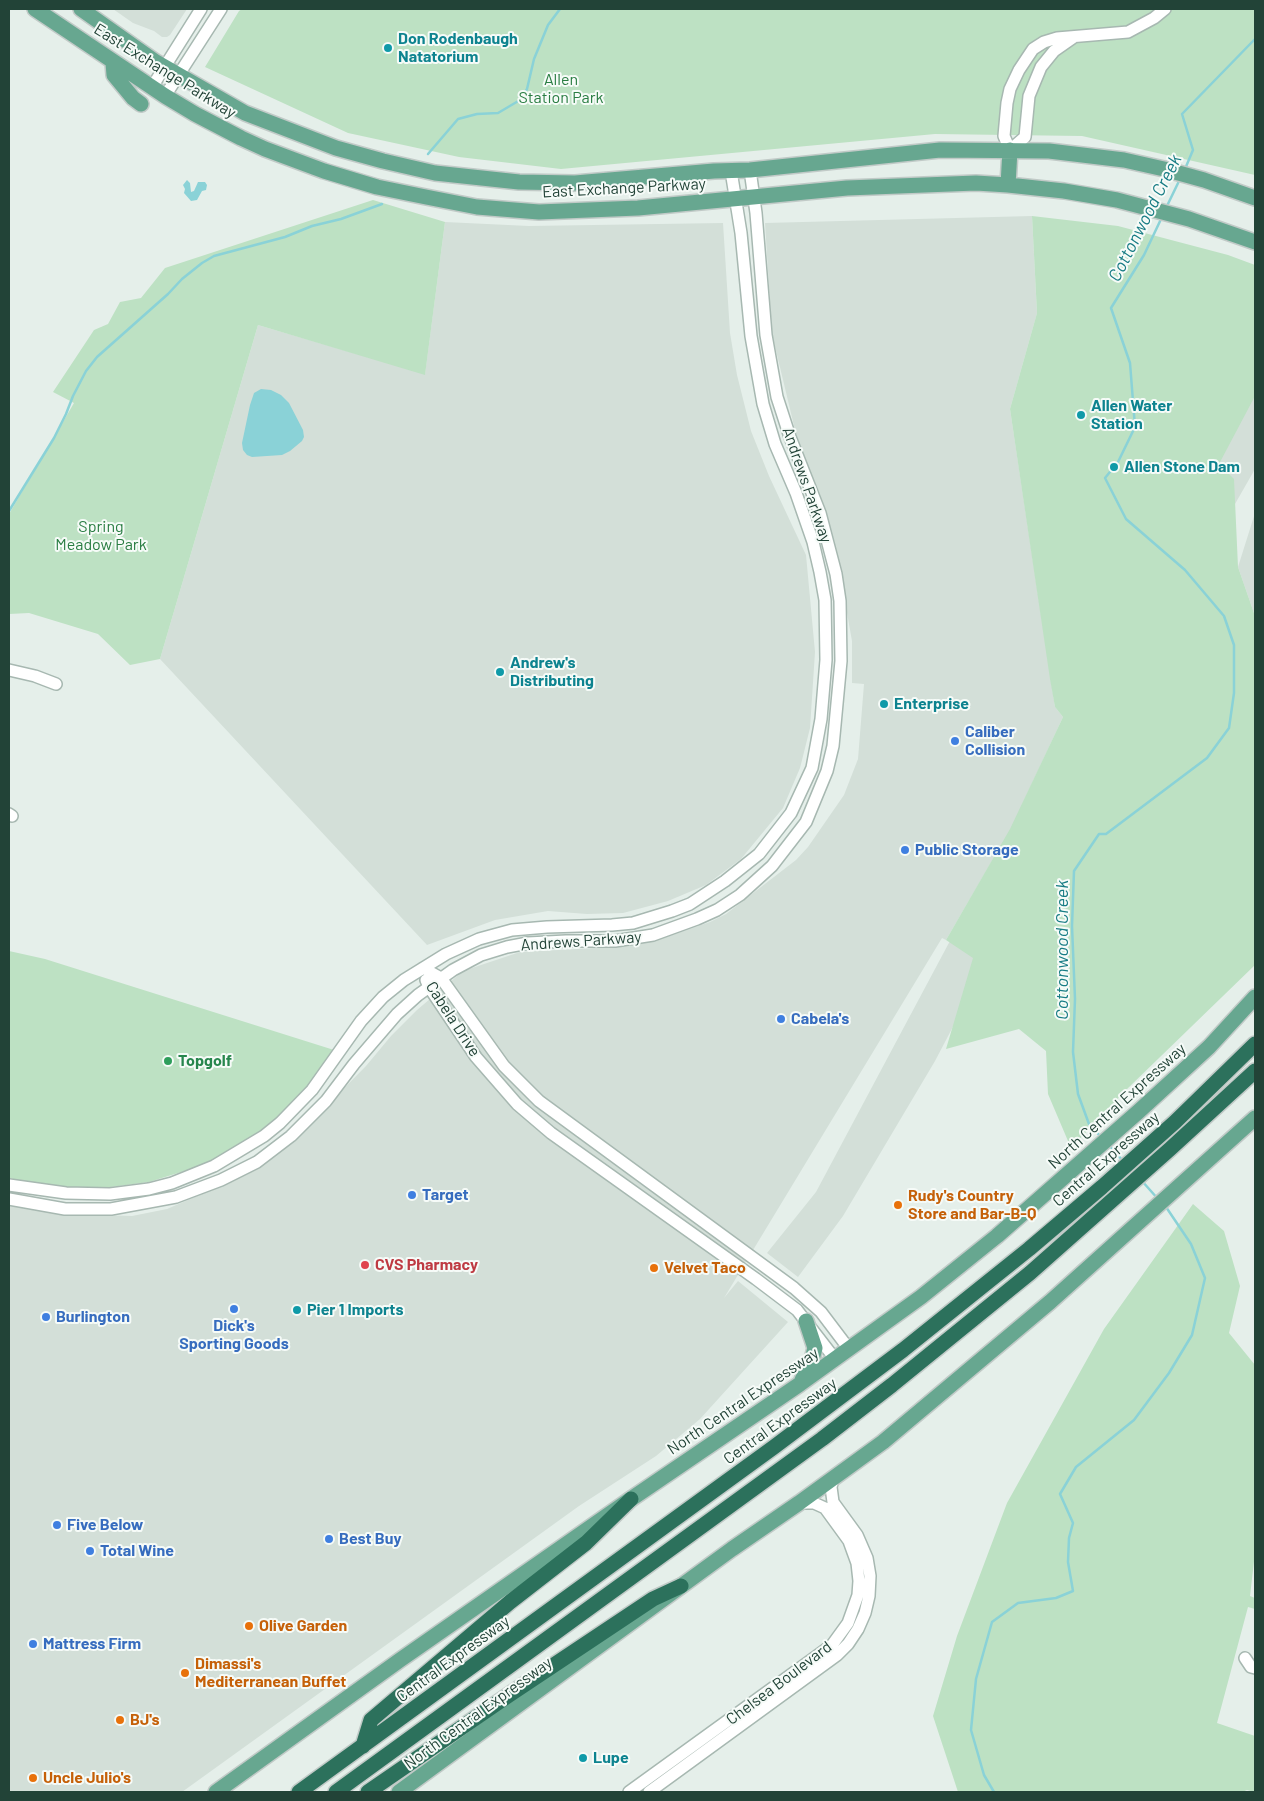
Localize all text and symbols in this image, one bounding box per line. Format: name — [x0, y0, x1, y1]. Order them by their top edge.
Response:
street label: East Exchange Parkway — [90, 19, 240, 123]
place label: Don Rodenbaugh Natatorium — [398, 29, 518, 67]
marker: Don Rodenbaugh Natatorium — [382, 42, 394, 54]
park label: Allen Station Park — [518, 70, 604, 108]
water label: Cottonwood Creek — [1104, 151, 1186, 285]
street label: East Exchange Parkway — [542, 174, 706, 202]
place label: Allen Water Station — [1091, 396, 1172, 434]
marker: Allen Water Station — [1075, 409, 1087, 421]
street label: Andrews Parkway — [778, 425, 836, 545]
place label: Allen Stone Dam — [1124, 457, 1240, 477]
marker: Allen Stone Dam — [1108, 461, 1120, 473]
park label: Spring Meadow Park — [55, 517, 147, 555]
place label: Andrew's Distributing — [510, 653, 594, 691]
marker: Andrew's Distributing — [494, 666, 506, 678]
place label: Enterprise — [894, 694, 969, 714]
marker: Enterprise — [878, 698, 890, 710]
place label: Caliber Collision — [965, 722, 1025, 760]
marker: Caliber Collision — [949, 735, 961, 747]
place label: Public Storage — [915, 840, 1019, 860]
marker: Public Storage — [899, 844, 911, 856]
water label: Cottonwood Creek — [1051, 880, 1073, 1020]
street label: Andrews Parkway — [520, 927, 642, 955]
street label: Cabela Drive — [422, 978, 484, 1060]
place label: Cabela's — [791, 1009, 849, 1029]
marker: Cabela's — [775, 1013, 787, 1025]
street label: North Central Expressway — [1044, 1039, 1190, 1173]
place label: Topgolf — [178, 1051, 232, 1071]
marker: Topgolf — [162, 1055, 174, 1067]
street label: Central Expressway — [1049, 1107, 1163, 1211]
place label: Target — [422, 1185, 469, 1205]
place label: Rudy's Country Store and Bar-B-Q — [908, 1186, 1036, 1224]
marker: Target — [406, 1189, 418, 1201]
marker: Rudy's Country Store and Bar-B-Q — [892, 1199, 904, 1211]
place label: CVS Pharmacy — [375, 1255, 478, 1275]
place label: Velvet Taco — [664, 1258, 746, 1278]
marker: CVS Pharmacy — [359, 1259, 371, 1271]
marker: Velvet Taco — [648, 1262, 660, 1274]
place label: Pier 1 Imports — [307, 1300, 403, 1320]
marker: Dick's Sporting Goods — [228, 1303, 240, 1315]
marker: Pier 1 Imports — [291, 1304, 303, 1316]
place label: Burlington — [56, 1307, 130, 1327]
marker: Burlington — [40, 1311, 52, 1323]
place label: Dick's Sporting Goods — [179, 1316, 289, 1354]
street label: North Central Expressway — [664, 1343, 822, 1459]
street label: Central Expressway — [720, 1373, 840, 1469]
place label: Five Below — [67, 1515, 143, 1535]
marker: Five Below — [51, 1519, 63, 1531]
place label: Best Buy — [339, 1529, 401, 1549]
marker: Best Buy — [323, 1533, 335, 1545]
place label: Total Wine — [100, 1541, 174, 1561]
marker: Total Wine — [84, 1545, 96, 1557]
street label: Central Expressway — [393, 1611, 513, 1707]
place label: Olive Garden — [259, 1616, 347, 1636]
marker: Olive Garden — [243, 1620, 255, 1632]
place label: Mattress Firm — [43, 1634, 141, 1654]
street label: Chelsea Boulevard — [722, 1637, 836, 1729]
marker: Mattress Firm — [27, 1638, 39, 1650]
street label: North Central Expressway — [400, 1653, 556, 1773]
place label: Dimassi's Mediterranean Buffet — [195, 1654, 346, 1692]
marker: Dimassi's Mediterranean Buffet — [179, 1667, 191, 1679]
place label: BJ's — [130, 1710, 160, 1730]
marker: BJ's — [114, 1714, 126, 1726]
place label: Lupe — [593, 1748, 629, 1768]
marker: Lupe — [577, 1752, 589, 1764]
place label: Uncle Julio's — [43, 1768, 131, 1788]
marker: Uncle Julio's — [27, 1772, 39, 1784]

